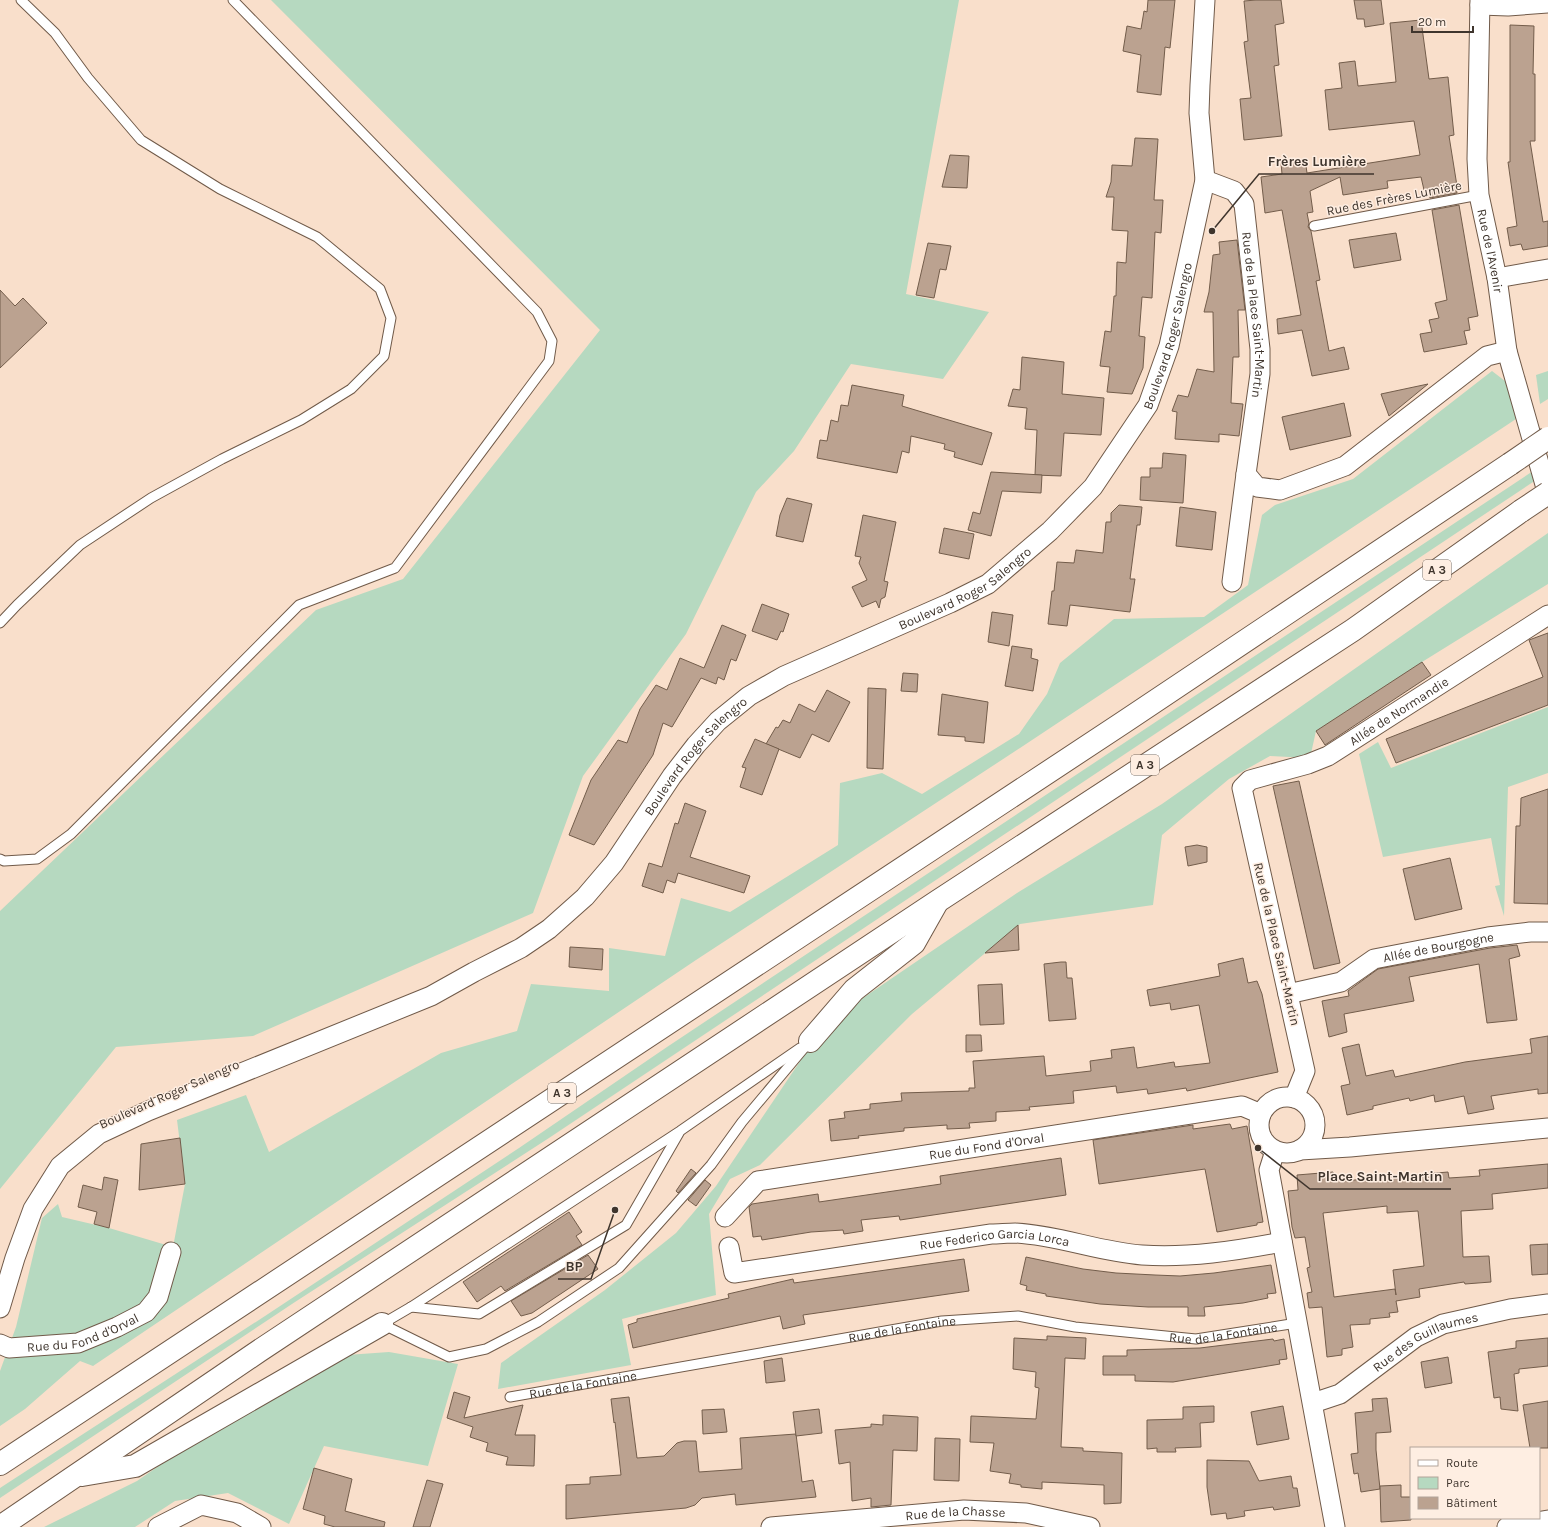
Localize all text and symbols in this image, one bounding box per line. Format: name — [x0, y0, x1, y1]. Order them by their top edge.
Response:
scale bar — [1412, 8, 1473, 34]
text: 20 m — [1418, 15, 1446, 29]
callout: Frères Lumière — [1259, 148, 1374, 174]
text: Frères Lumière — [1268, 153, 1366, 170]
street label: Rue des Frères Lumière — [1325, 177, 1463, 218]
street label: Rue de l'Avenir — [1475, 207, 1506, 294]
street label: Rue de la Place Saint-Martin — [1240, 231, 1268, 399]
street label: Boulevard Roger Salengro — [1140, 261, 1194, 411]
street label: Boulevard Roger Salengro — [896, 543, 1034, 632]
road number: A 3 — [1423, 560, 1451, 580]
street label: Allée de Normandie — [1346, 673, 1451, 748]
street label: Boulevard Roger Salengro — [641, 693, 750, 818]
road number: A 3 — [1131, 755, 1159, 775]
street label: Rue de la Place Saint-Martin — [1251, 861, 1303, 1027]
street label: Allée de Bourgogne — [1382, 929, 1495, 965]
street label: Boulevard Roger Salengro — [97, 1056, 241, 1132]
road number: A 3 — [548, 1083, 576, 1103]
street label: Rue du Fond d'Orval — [928, 1129, 1045, 1162]
callout: Place Saint-Martin — [1310, 1163, 1451, 1189]
text: Place Saint-Martin — [1318, 1168, 1442, 1185]
street label: Rue Federico Garcia Lorca — [918, 1225, 1071, 1252]
callout: BP — [558, 1253, 591, 1279]
text: BP — [565, 1258, 583, 1275]
street label: Rue des Guillaumes — [1369, 1309, 1480, 1375]
street label: Rue du Fond d'Orval — [26, 1310, 141, 1354]
street label: Rue de la Fontaine — [847, 1313, 957, 1345]
street label: Rue de la Fontaine — [1168, 1319, 1278, 1347]
street label: Rue de la Fontaine — [528, 1367, 638, 1401]
legend — [1410, 1447, 1540, 1519]
text: Route — [1446, 1456, 1478, 1470]
text: Parc — [1446, 1476, 1470, 1490]
text: Bâtiment — [1446, 1496, 1498, 1510]
street label: Rue de la Chasse — [905, 1502, 1006, 1523]

